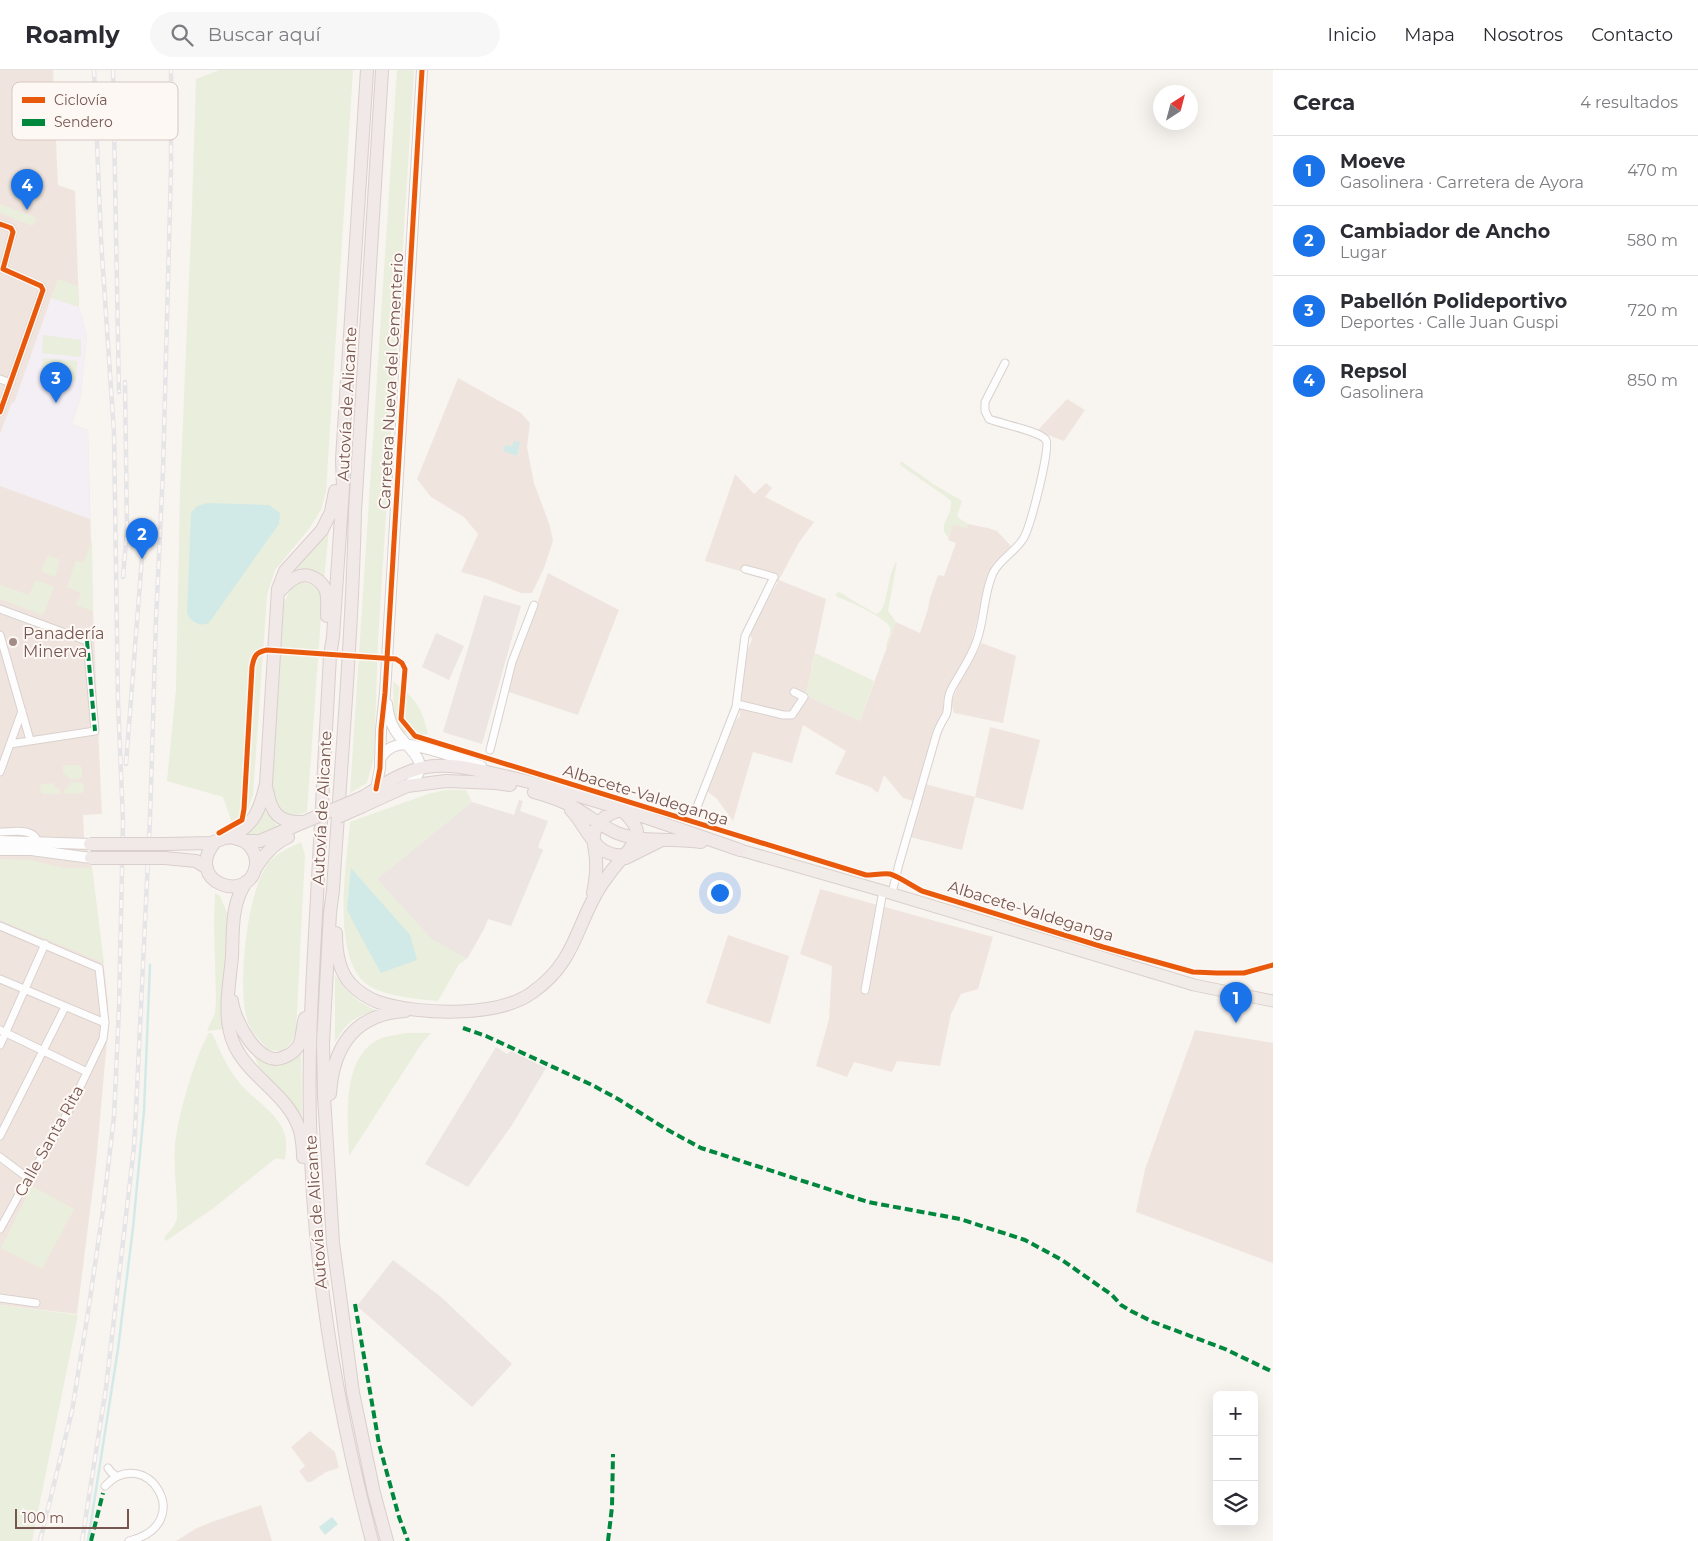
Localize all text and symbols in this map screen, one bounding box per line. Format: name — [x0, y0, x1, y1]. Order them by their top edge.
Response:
search box — [150, 12, 500, 57]
text: Roamly — [25, 20, 120, 49]
icon: search — [168, 21, 196, 49]
text: Buscar aquí — [208, 23, 321, 46]
text: Inicio — [1328, 24, 1376, 46]
text: Mapa — [1404, 24, 1455, 46]
text: Nosotros — [1483, 24, 1563, 46]
text: Contacto — [1591, 24, 1673, 46]
legend — [12, 82, 178, 140]
north arrow — [1153, 85, 1198, 130]
text: Cerca — [1293, 90, 1355, 115]
text: Ciclovía — [54, 91, 107, 109]
text: 4 resultados — [1580, 93, 1678, 112]
text: Sendero — [54, 113, 113, 131]
text: Moeve — [1340, 150, 1405, 173]
text: 1 — [1306, 161, 1312, 180]
text: 470 m — [1627, 161, 1678, 180]
pin: 4 — [11, 169, 43, 210]
text: Gasolinera · Carretera de Ayora — [1340, 173, 1584, 192]
text: Cambiador de Ancho — [1340, 220, 1550, 243]
text: 2 — [1304, 231, 1314, 250]
text: 580 m — [1627, 231, 1678, 250]
text: Lugar — [1340, 243, 1387, 262]
street label: Carretera Nueva del Cementerio — [375, 252, 407, 510]
text: Pabellón Polideportivo — [1340, 290, 1567, 313]
text: 3 — [1304, 301, 1314, 320]
text: 720 m — [1628, 301, 1678, 320]
text: Deportes · Calle Juan Guspi — [1340, 313, 1559, 332]
street label: Autovía de Alicante — [333, 326, 361, 482]
text: Repsol — [1340, 360, 1407, 383]
pin: 3 — [40, 362, 72, 403]
text: 4 — [1303, 371, 1315, 390]
text: 850 m — [1627, 371, 1678, 390]
text: Gasolinera — [1340, 383, 1424, 402]
pin: 2 — [126, 518, 158, 559]
place label: Panadería Minerva — [23, 624, 105, 661]
marker: Panadería Minerva — [7, 636, 19, 648]
street label: Autovía de Alicante — [308, 730, 336, 886]
street label: Albacete-Valdeganga — [561, 761, 731, 829]
street label: Albacete-Valdeganga — [946, 877, 1116, 945]
your location — [707, 880, 733, 906]
pin: 1 — [1220, 982, 1252, 1023]
street label: Calle Santa Rita — [11, 1082, 87, 1200]
street label: Autovía de Alicante — [301, 1134, 331, 1290]
map controls — [1213, 1391, 1258, 1526]
button: + — [1213, 1391, 1258, 1436]
button: − — [1213, 1436, 1258, 1481]
button: layers — [1213, 1481, 1258, 1526]
scale bar — [15, 1506, 129, 1529]
text: 100 m — [22, 1509, 64, 1527]

